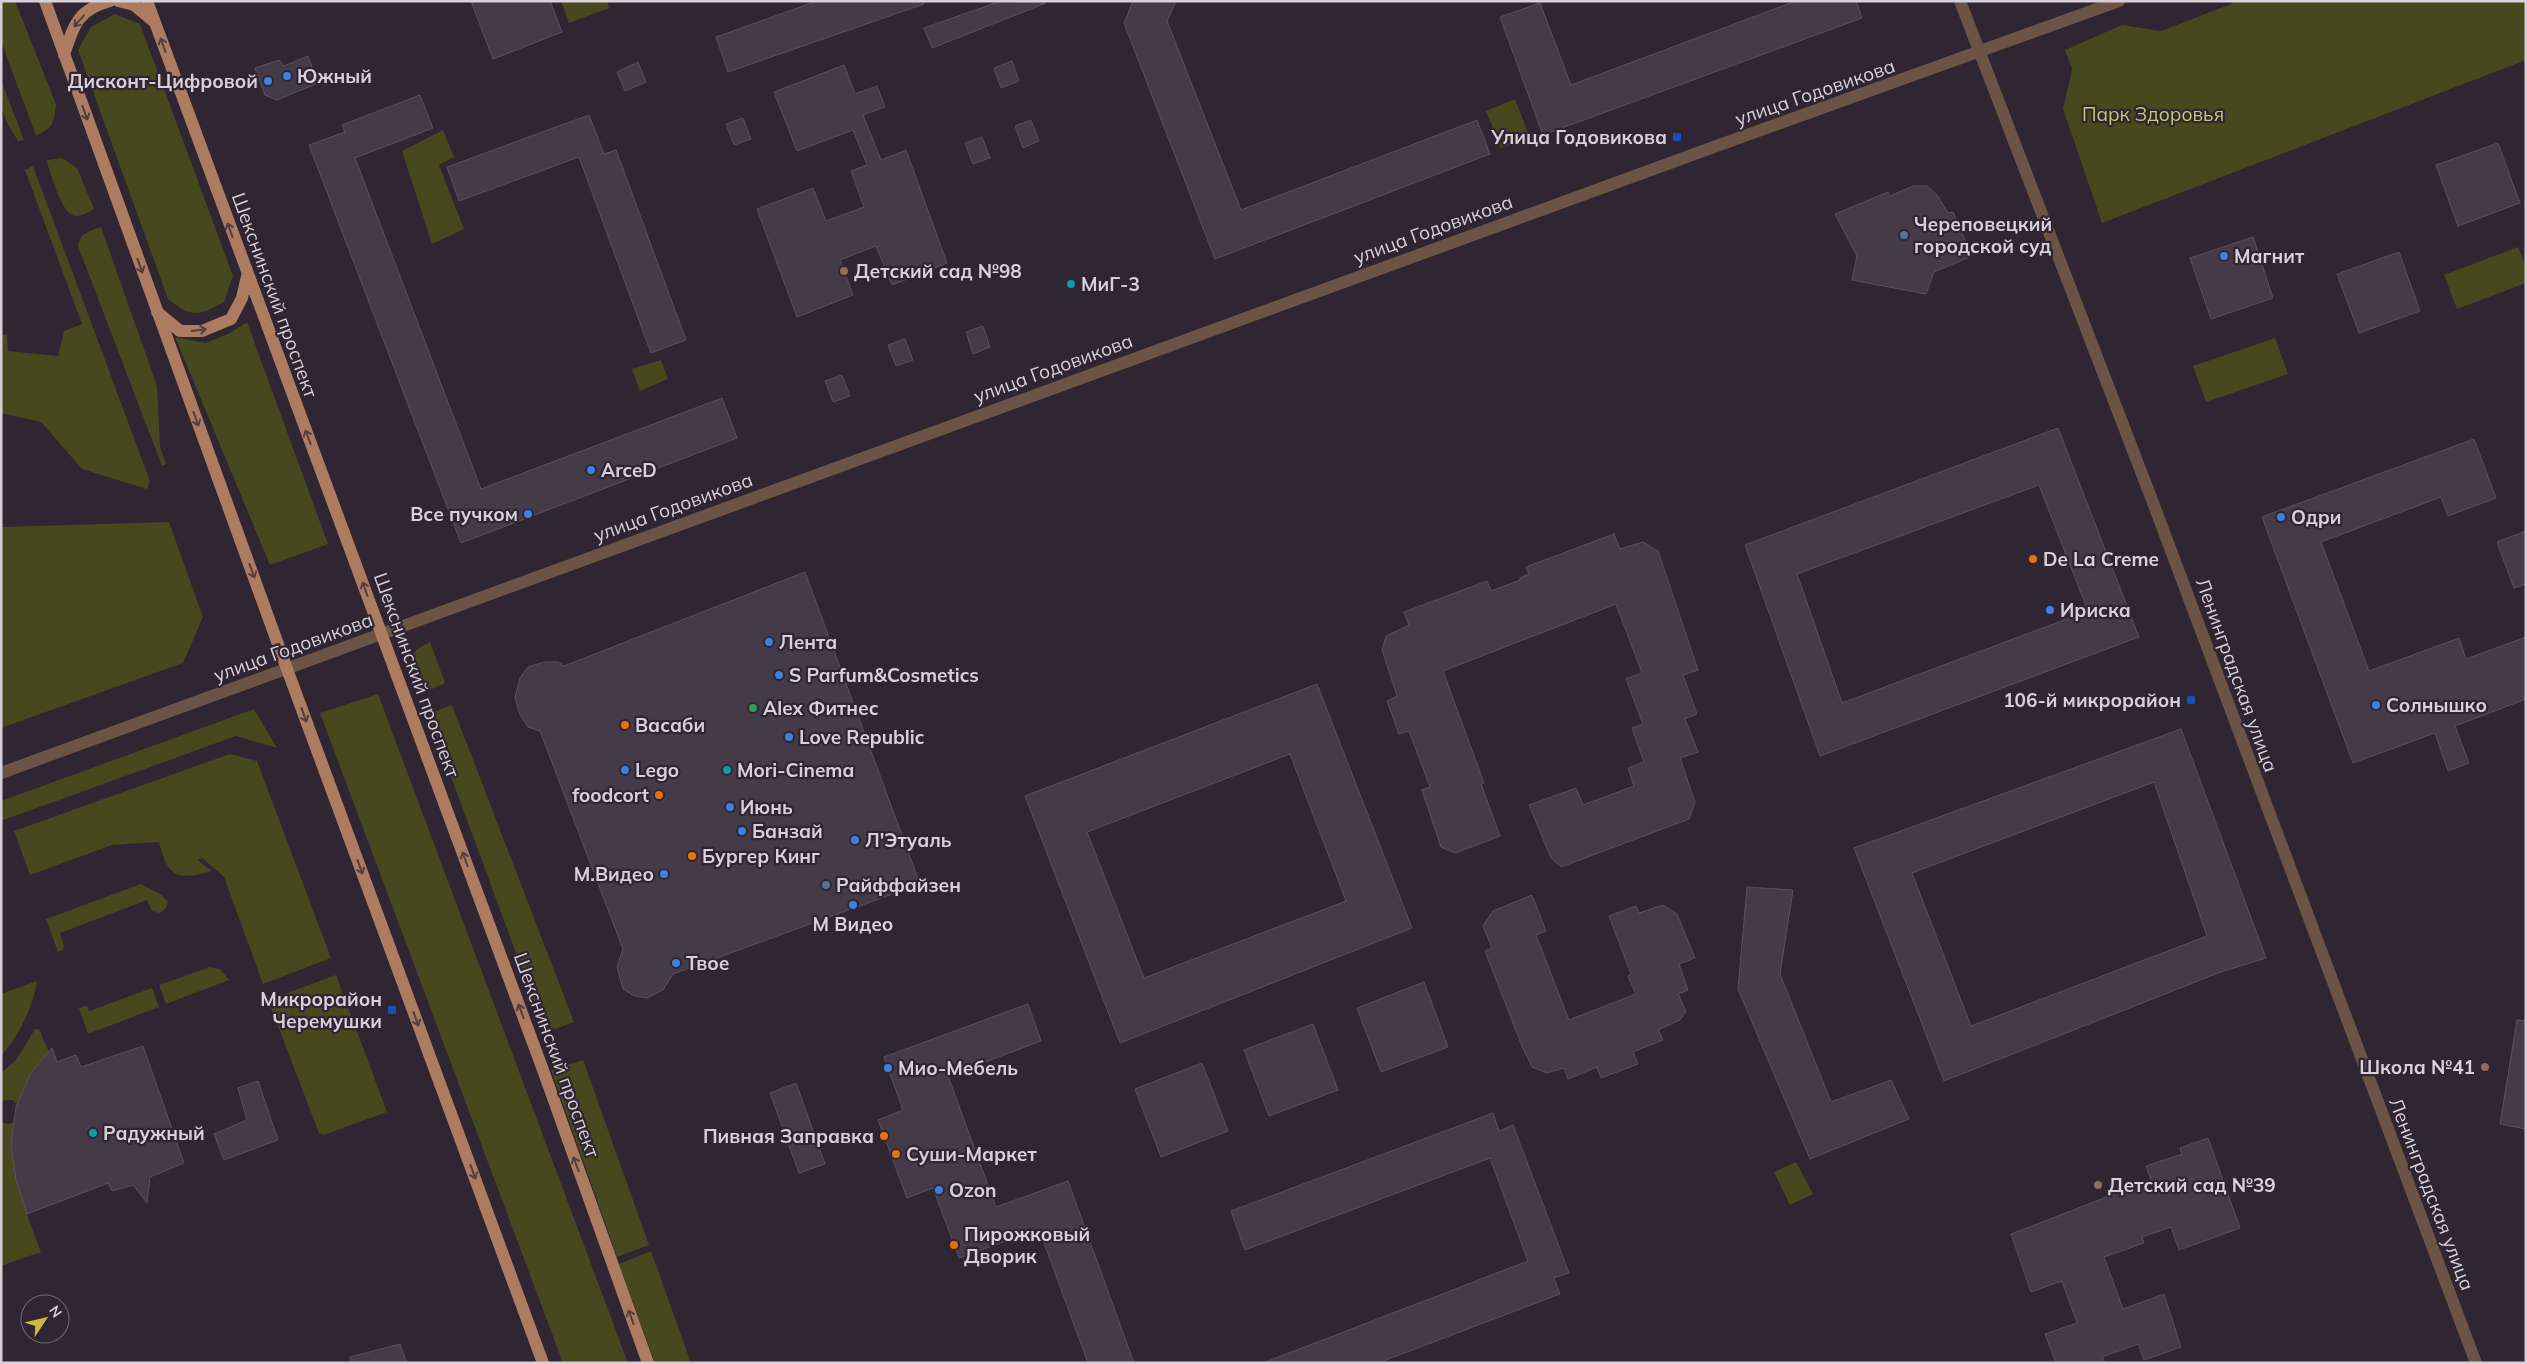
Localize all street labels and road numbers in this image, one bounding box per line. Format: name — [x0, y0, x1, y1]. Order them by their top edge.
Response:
street label: улица Годовикова — [1732, 53, 1898, 131]
street label: Шекснинский проспект — [227, 189, 323, 401]
street label: улица Годовикова — [1350, 189, 1516, 269]
street label: улица Годовикова — [970, 328, 1136, 408]
street label: улица Годовикова — [590, 467, 756, 547]
street label: Шекснинский проспект — [369, 569, 465, 781]
street label: Ленинградская улица — [2191, 575, 2283, 775]
street label: улица Годовикова — [210, 607, 376, 687]
street label: Шекснинский проспект — [509, 949, 605, 1161]
street label: Ленинградская улица — [2384, 1094, 2480, 1294]

